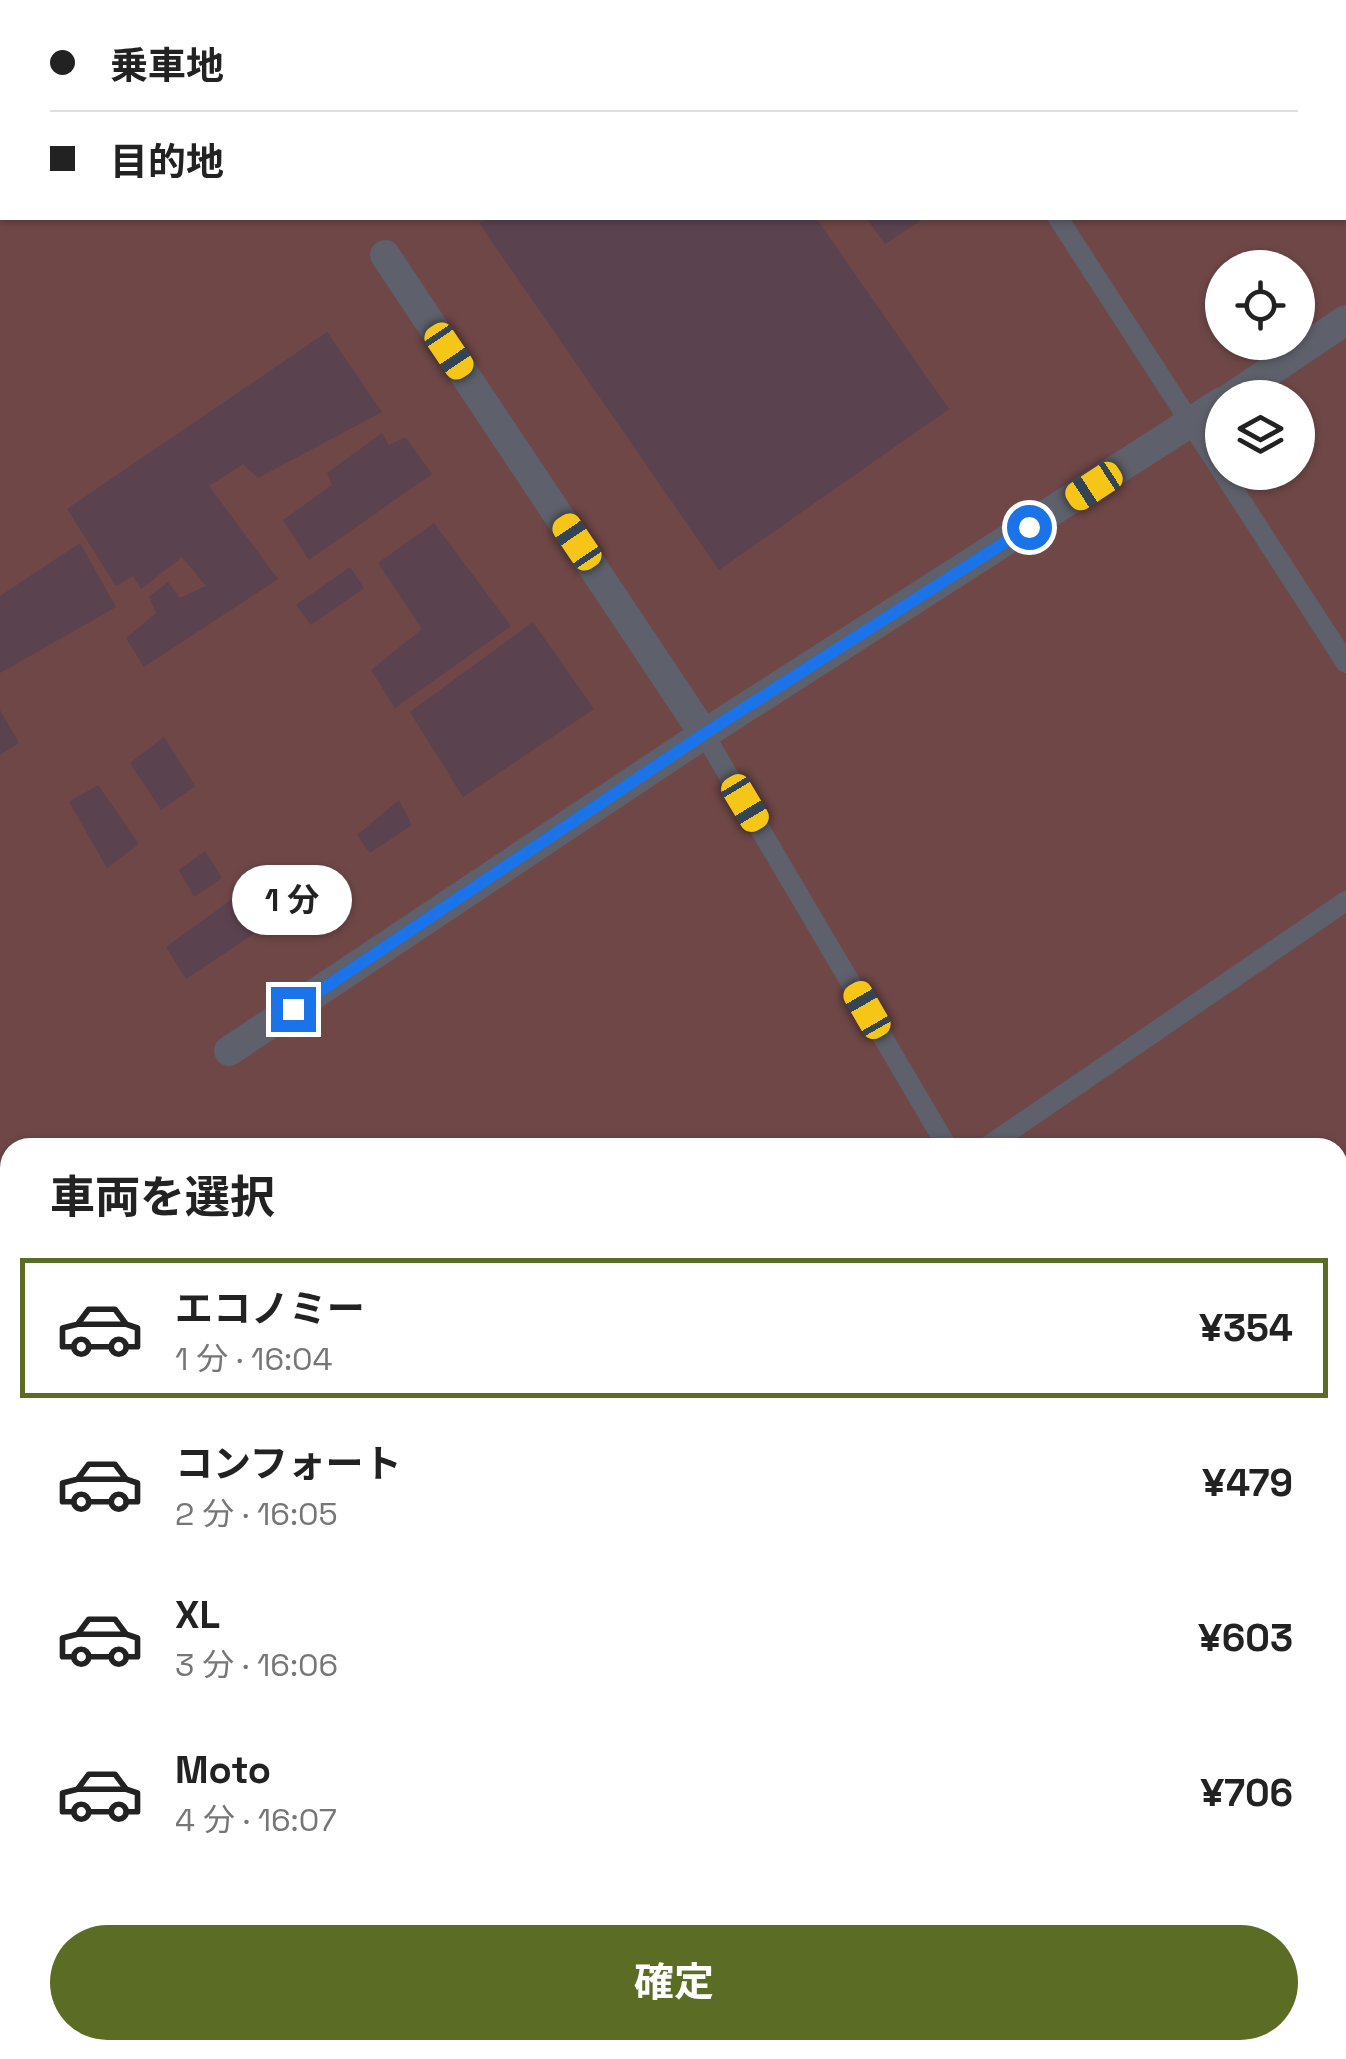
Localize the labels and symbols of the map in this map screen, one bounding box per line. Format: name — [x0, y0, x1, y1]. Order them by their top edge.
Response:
car — [420, 318, 478, 384]
car — [1061, 457, 1127, 515]
route start — [1007, 505, 1052, 550]
car — [548, 509, 606, 575]
car — [717, 770, 773, 836]
callout: 1 分 — [233, 864, 353, 934]
car — [839, 977, 895, 1043]
route end — [271, 987, 316, 1032]

